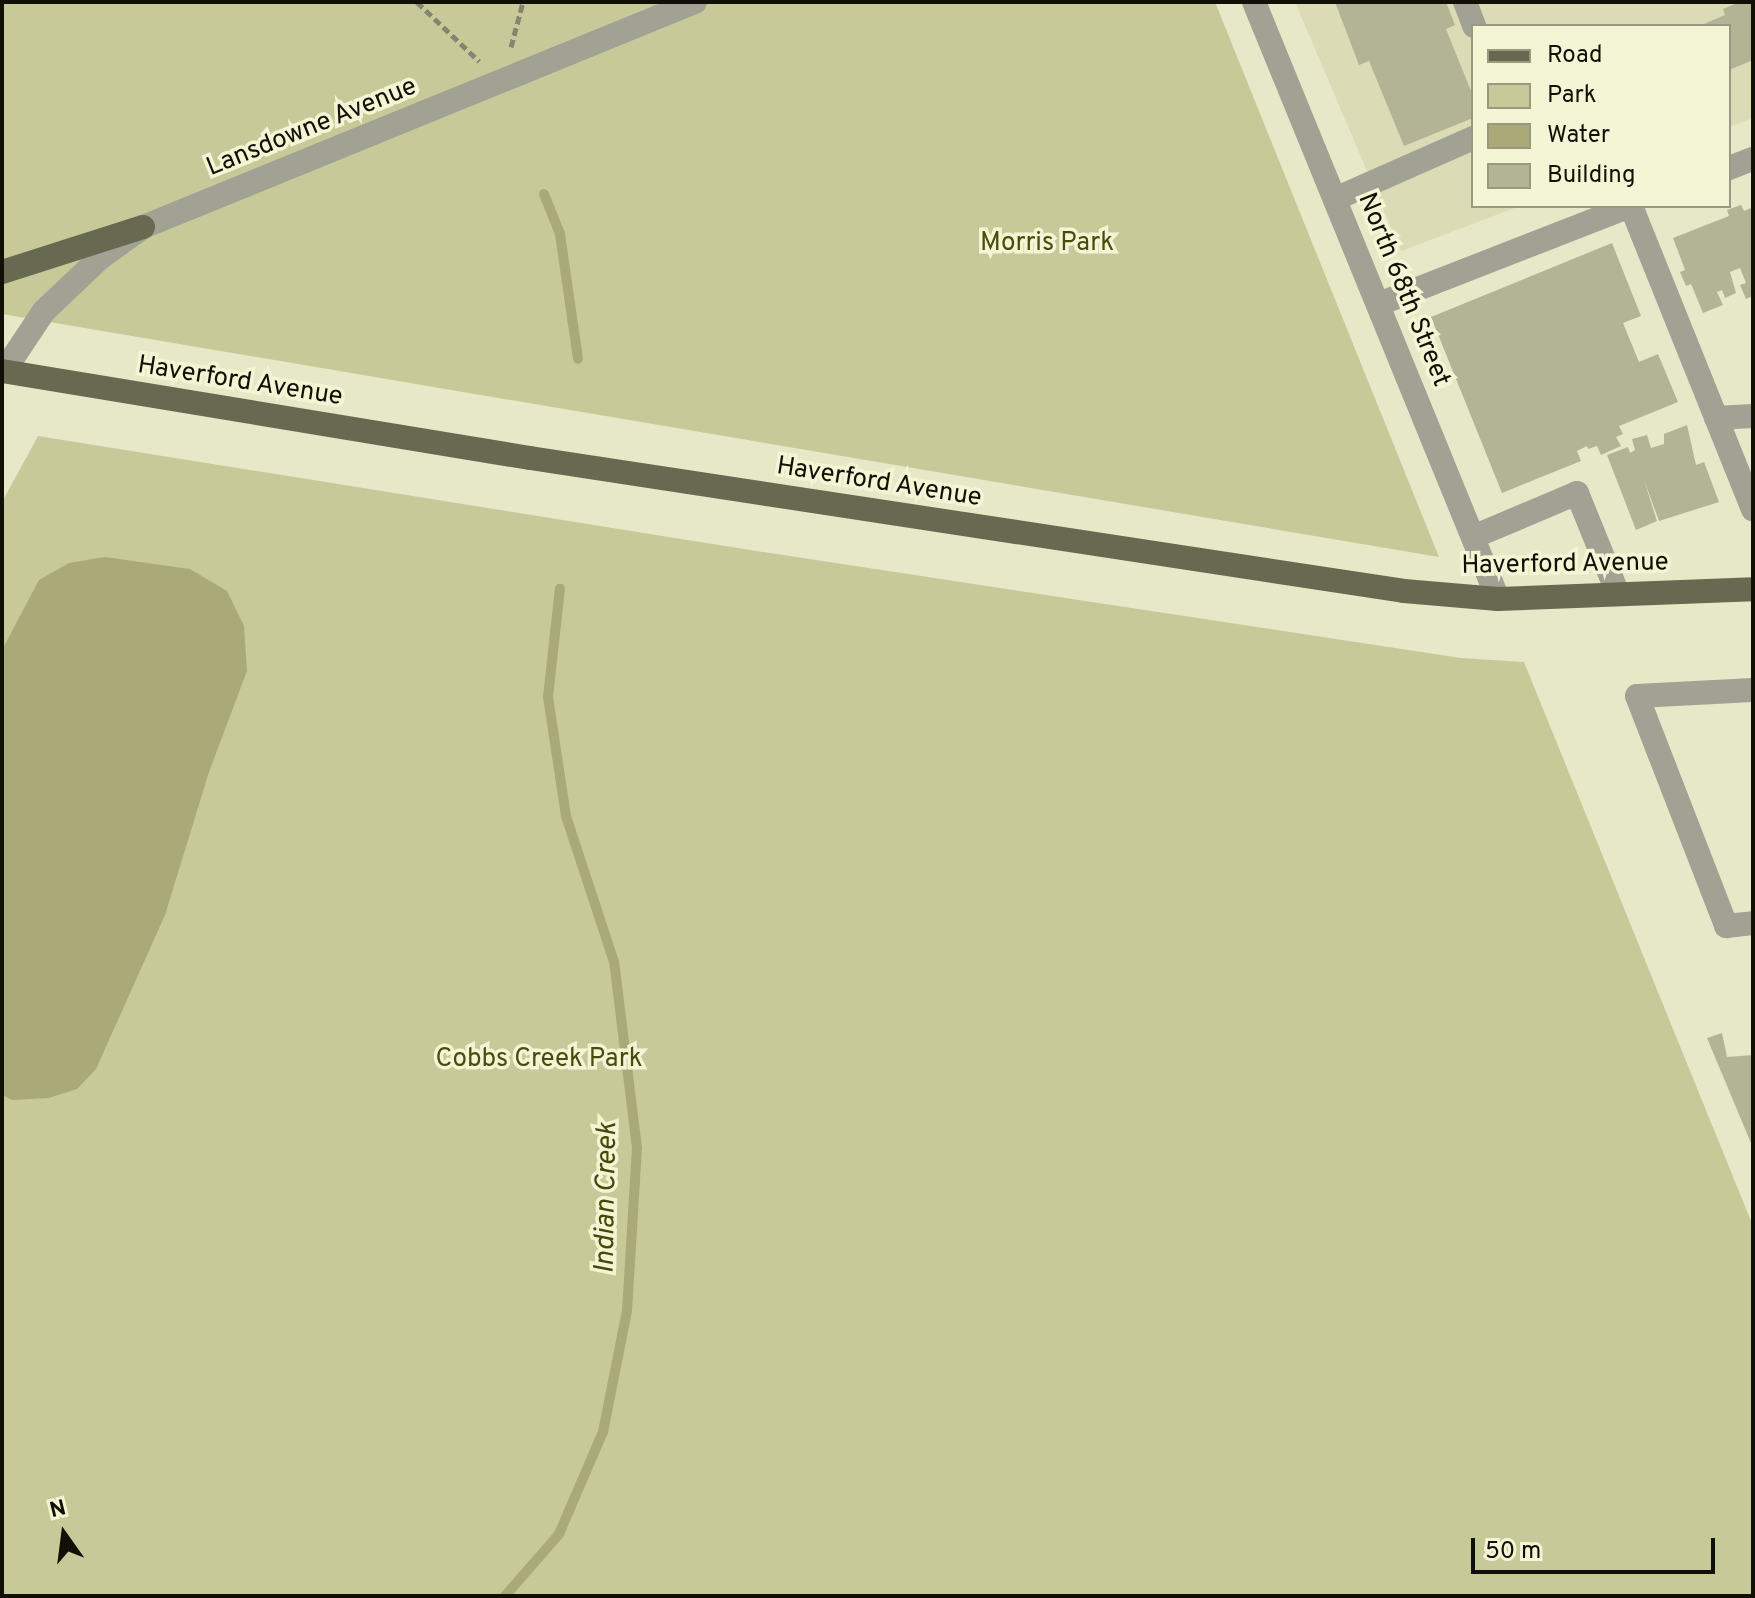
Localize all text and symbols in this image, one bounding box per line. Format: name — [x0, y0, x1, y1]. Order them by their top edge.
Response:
legend — [1471, 24, 1731, 208]
text: Road — [1547, 41, 1603, 71]
street label: Lansdowne Avenue — [202, 71, 422, 185]
text: Park — [1547, 81, 1597, 111]
text: Water — [1547, 121, 1610, 151]
text: Building — [1547, 161, 1636, 191]
street label: North 68th Street — [1350, 189, 1456, 391]
park label: Morris Park — [980, 228, 1114, 260]
street label: Haverford Avenue — [135, 350, 345, 414]
street label: Haverford Avenue — [774, 451, 984, 515]
street label: Haverford Avenue — [1461, 548, 1669, 582]
park label: Cobbs Creek Park — [435, 1044, 643, 1076]
water label: Indian Creek — [589, 1122, 625, 1274]
north arrow — [24, 1494, 104, 1574]
text: N — [47, 1495, 69, 1525]
scale bar — [1475, 1522, 1719, 1572]
text: 50 m — [1485, 1537, 1541, 1567]

